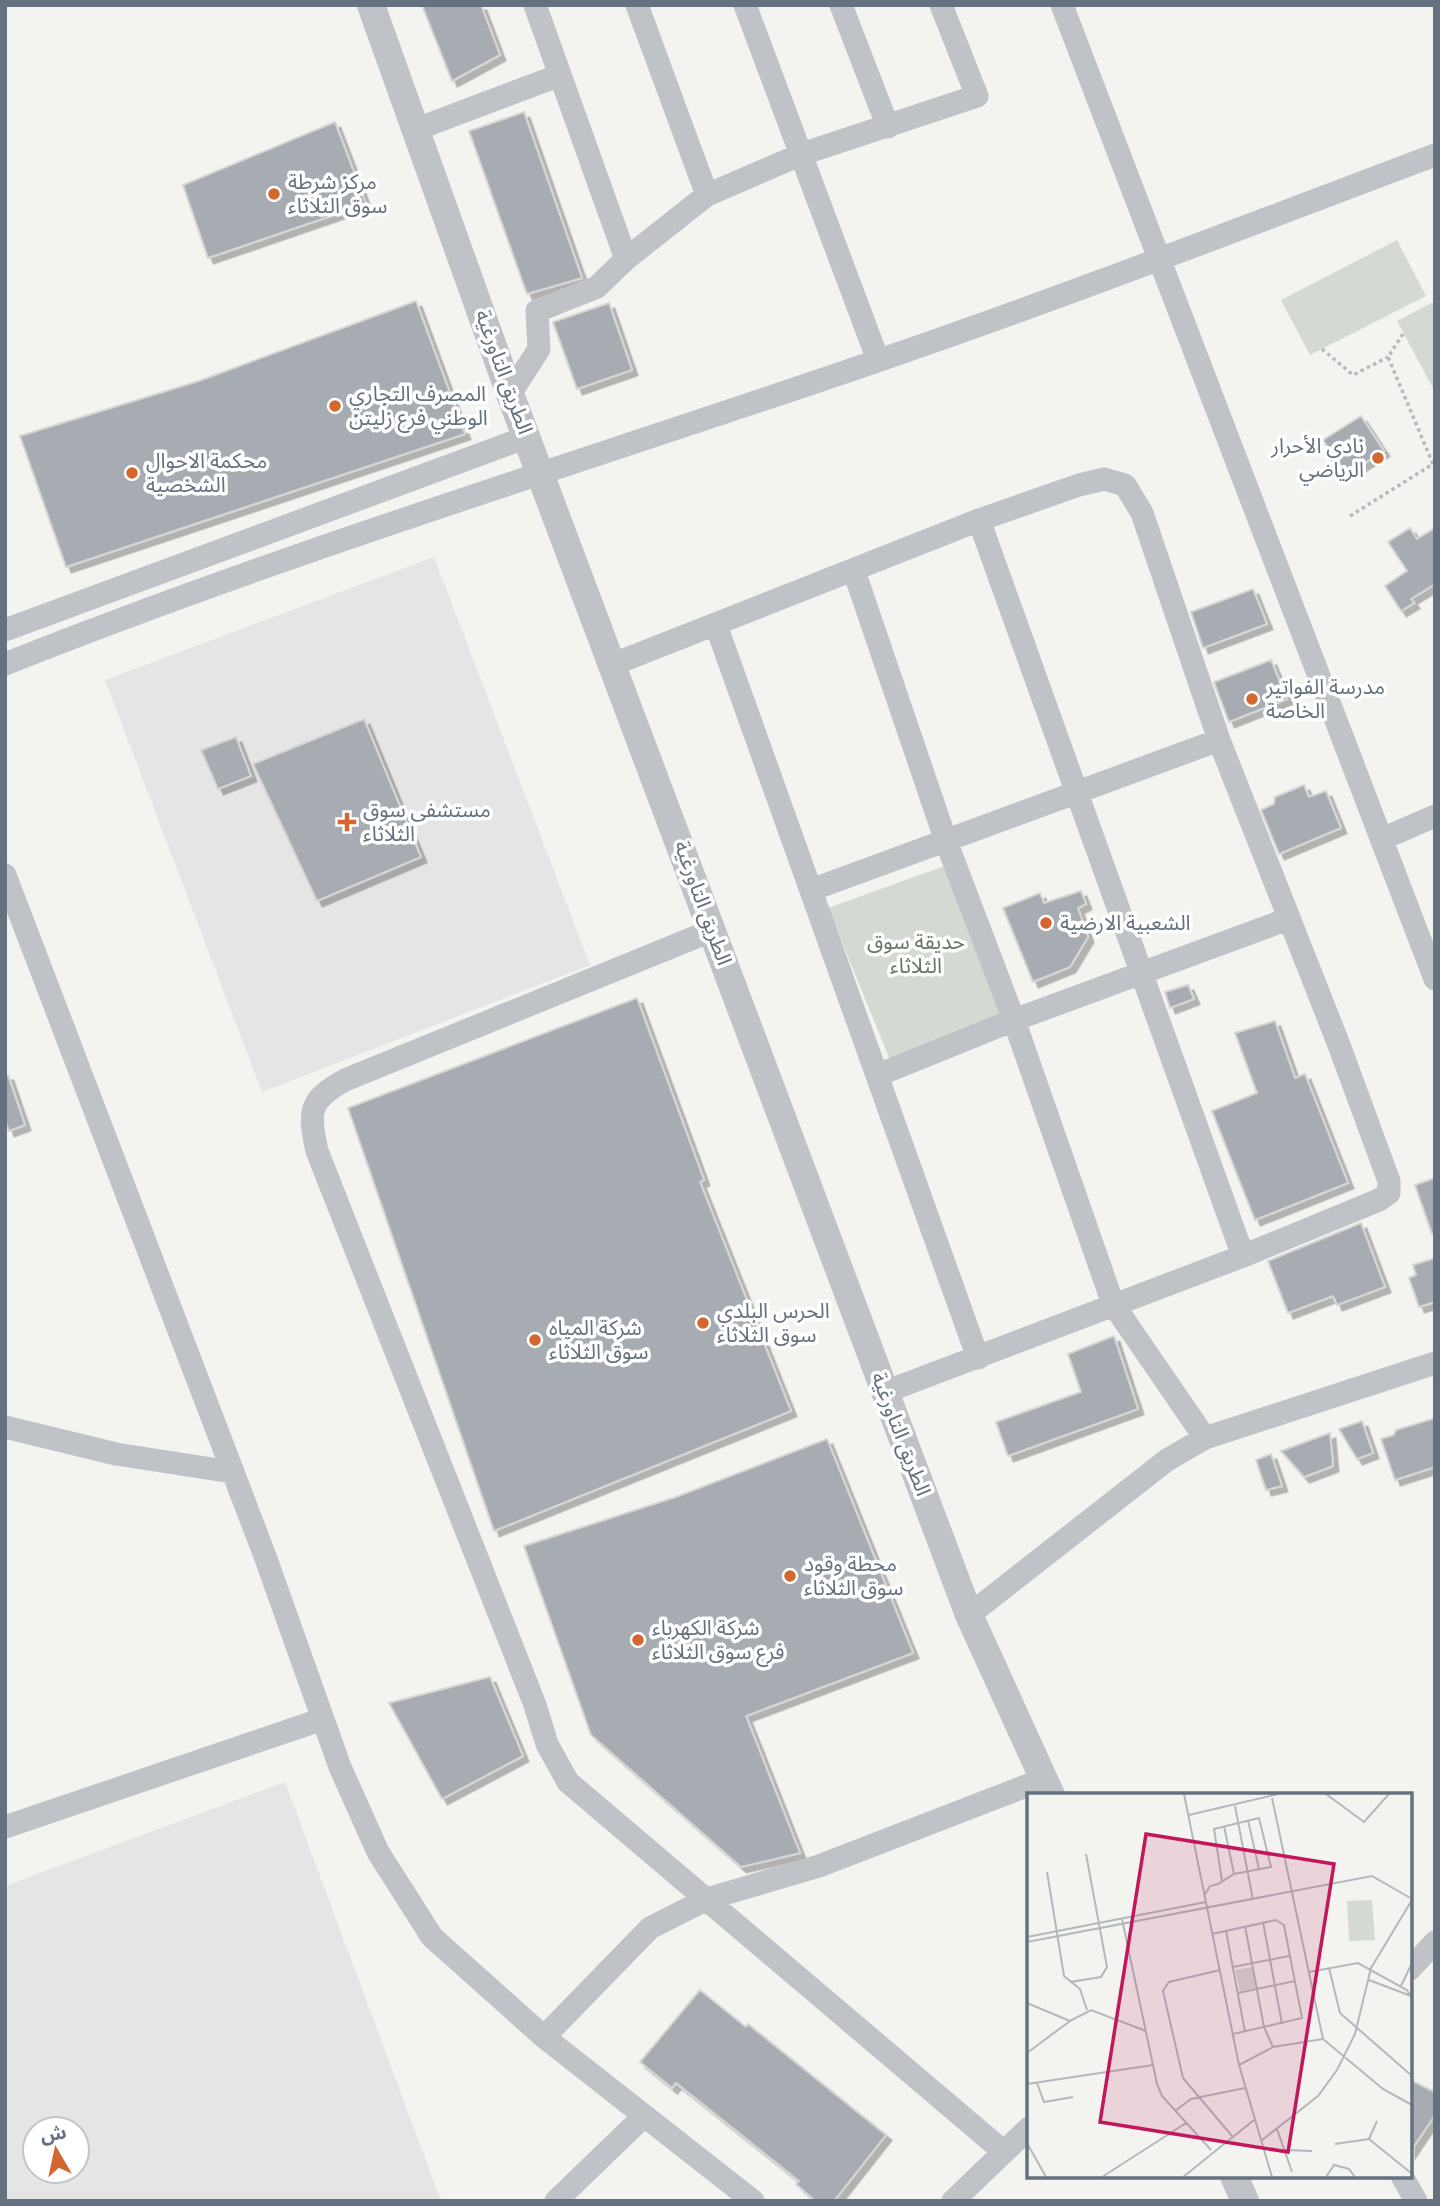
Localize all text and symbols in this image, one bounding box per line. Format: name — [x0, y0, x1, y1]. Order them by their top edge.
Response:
place label: مركز شرطة سوق الثلاثاء — [288, 170, 387, 218]
marker: مركز شرطة سوق الثلاثاء — [266, 186, 282, 202]
street label: الطريق التاورغية — [469, 306, 538, 438]
place label: المصرف التجاري الوطني فرع زليتن — [349, 382, 488, 434]
marker: المصرف التجاري الوطني فرع زليتن — [327, 398, 343, 414]
place label: نادي الأحرار الرياضي — [1270, 434, 1364, 486]
place label: محكمة الاحوال الشخصية — [146, 449, 267, 497]
marker: نادي الأحرار الرياضي — [1370, 450, 1386, 466]
marker: محكمة الاحوال الشخصية — [124, 465, 140, 481]
place label: مدرسة الفواتير الخاصة — [1265, 675, 1385, 723]
marker: مدرسة الفواتير الخاصة — [1244, 691, 1260, 707]
place label: مستشفى سوق الثلاثاء — [363, 798, 491, 846]
marker: مستشفى سوق الثلاثاء — [337, 812, 357, 832]
street label: الطريق التاورغية — [668, 837, 737, 969]
place label: الشعبية الارضية — [1060, 911, 1191, 935]
marker: الشعبية الارضية — [1038, 915, 1054, 931]
park label: حديقة سوق الثلاثاء — [867, 930, 965, 978]
place label: الحرس البلدي سوق الثلاثاء — [717, 1299, 830, 1347]
marker: الحرس البلدي سوق الثلاثاء — [695, 1315, 711, 1331]
place label: شركة المياه سوق الثلاثاء — [549, 1316, 648, 1364]
marker: شركة المياه سوق الثلاثاء — [527, 1332, 543, 1348]
street label: الطريق التاورغية — [865, 1369, 936, 1500]
place label: محطة وقود سوق الثلاثاء — [804, 1552, 903, 1600]
marker: محطة وقود سوق الثلاثاء — [782, 1568, 798, 1584]
place label: شركة الكهرباء فرع سوق الثلاثاء — [652, 1616, 785, 1667]
marker: شركة الكهرباء فرع سوق الثلاثاء — [630, 1632, 646, 1648]
inset map — [1027, 1793, 1412, 2178]
north arrow — [21, 2115, 91, 2185]
text: ش — [39, 2120, 68, 2147]

